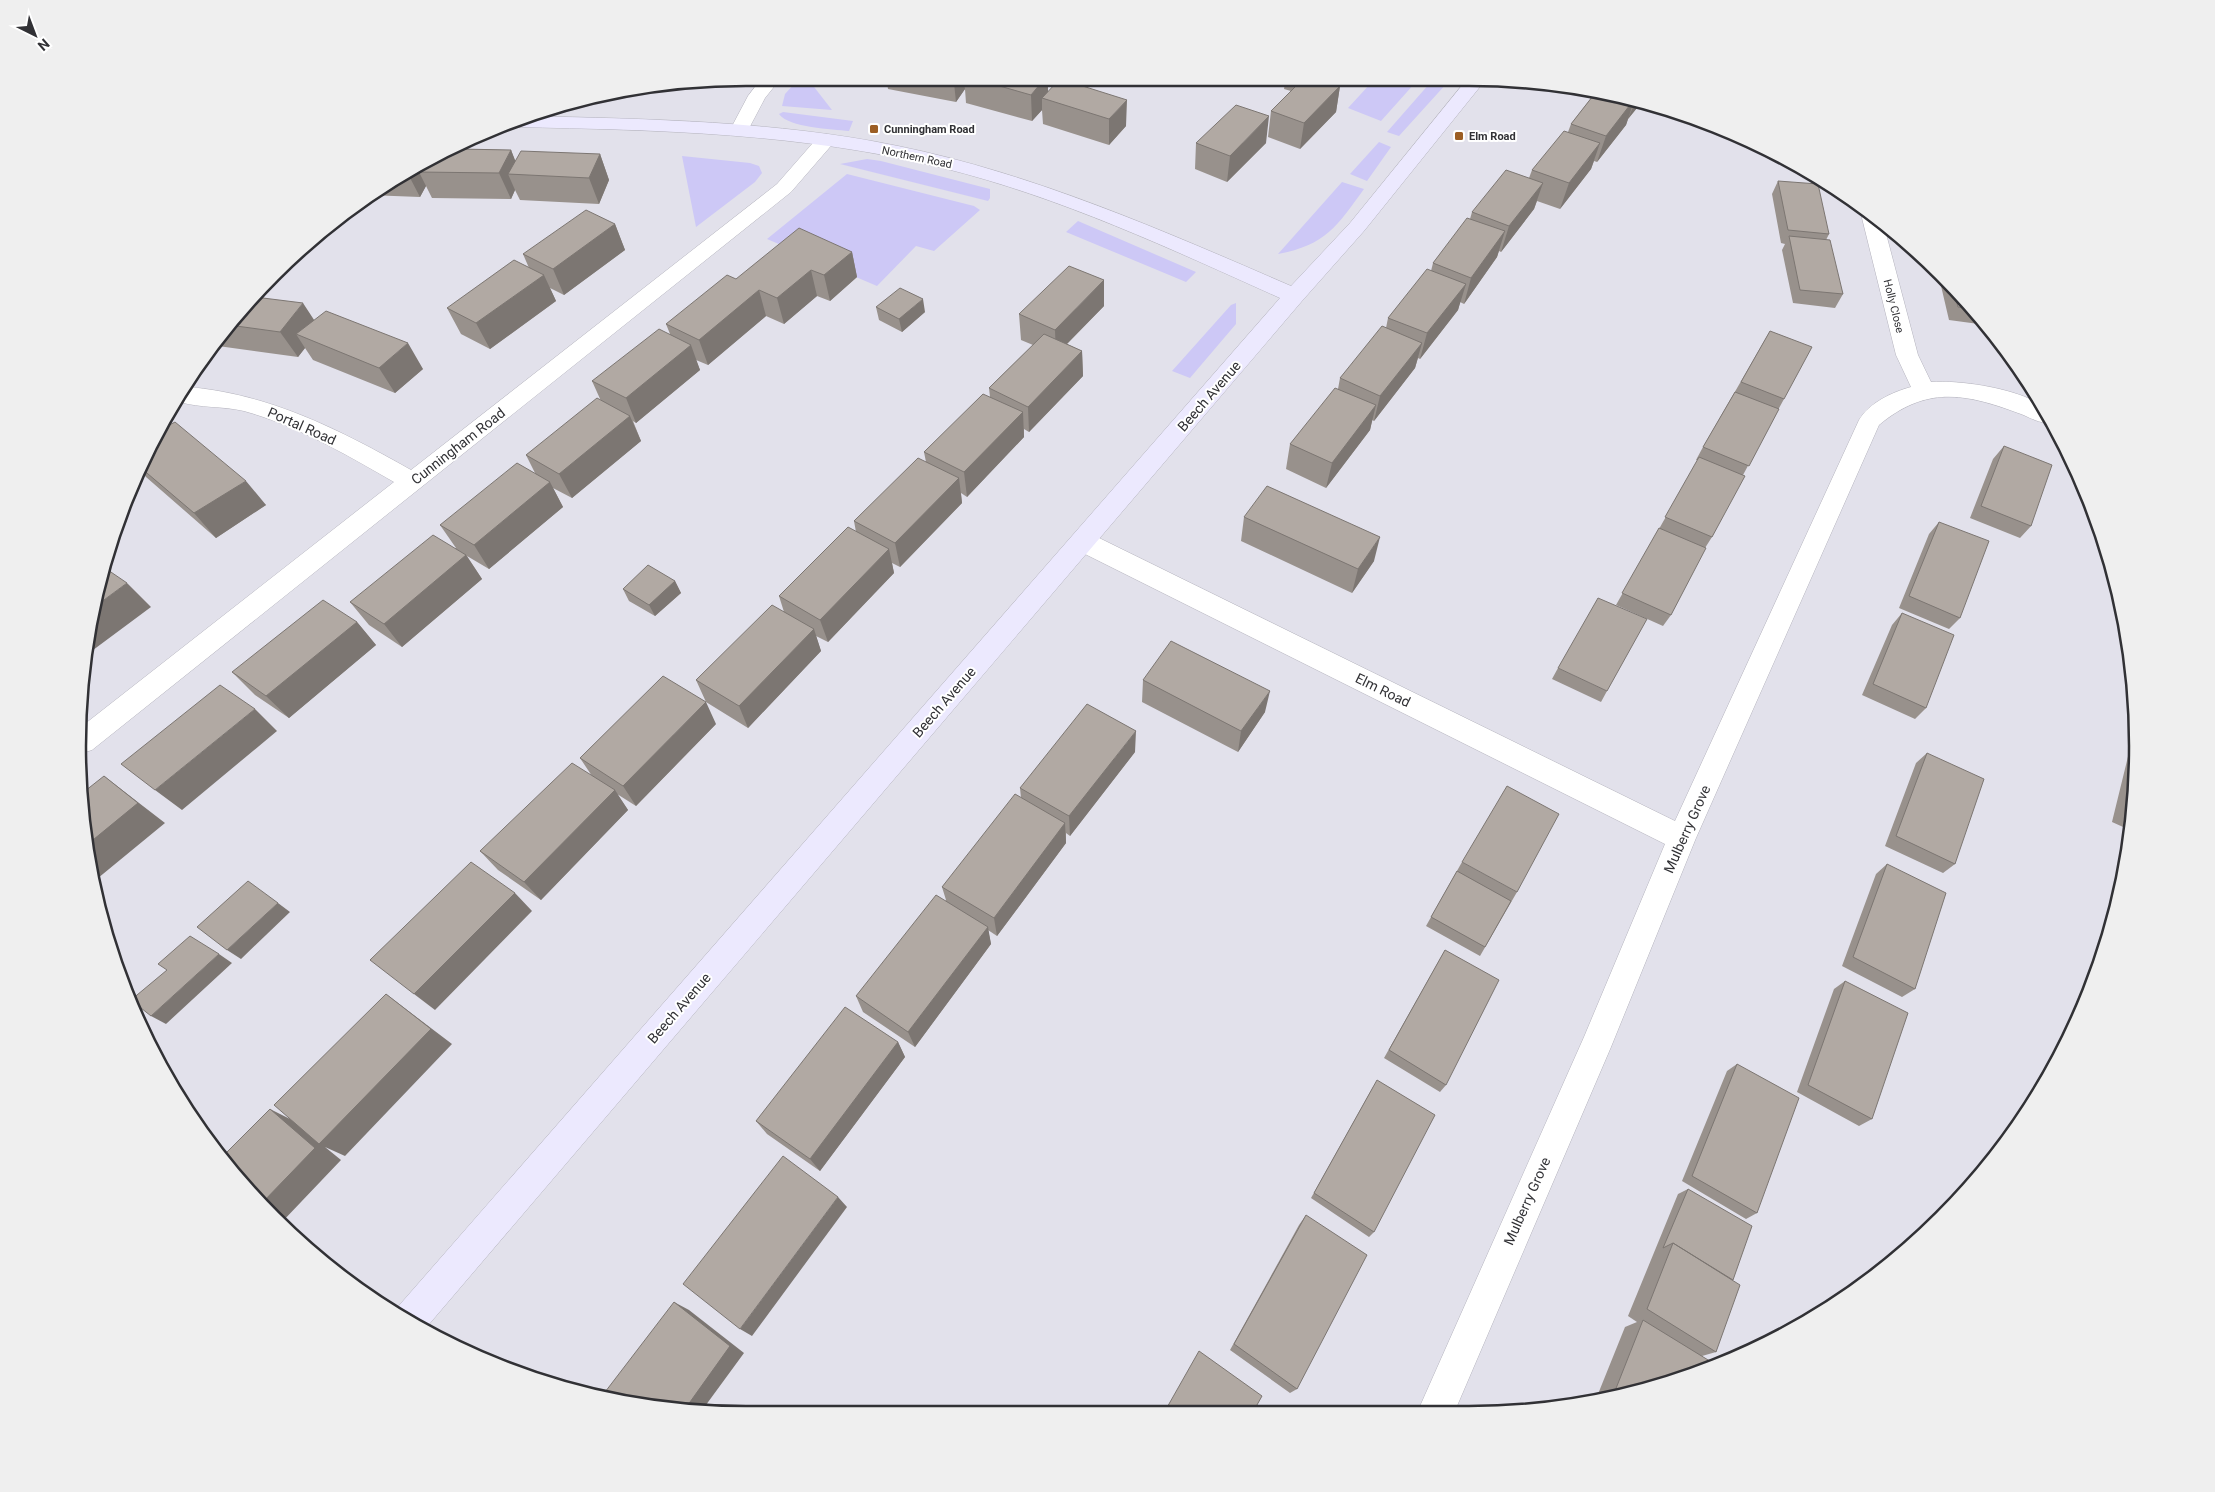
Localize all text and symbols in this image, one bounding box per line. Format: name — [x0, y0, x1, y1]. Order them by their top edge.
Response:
north arrow — [10, 10, 60, 60]
text: N — [35, 35, 53, 54]
marker: Cunningham Road — [868, 123, 880, 135]
place label: Cunningham Road — [884, 123, 975, 136]
marker: Elm Road — [1453, 130, 1465, 142]
place label: Elm Road — [1469, 130, 1516, 143]
street label: Northern Road — [881, 144, 953, 171]
street label: Holly Close — [1881, 278, 1907, 335]
street label: Beech Avenue — [1174, 358, 1244, 434]
street label: Portal Road — [265, 404, 339, 448]
street label: Cunningham Road — [408, 404, 508, 488]
street label: Beech Avenue — [909, 664, 979, 740]
street label: Elm Road — [1353, 670, 1413, 710]
street label: Mulberry Grove — [1660, 783, 1714, 875]
street label: Beech Avenue — [644, 970, 714, 1046]
street label: Mulberry Grove — [1500, 1155, 1554, 1247]

